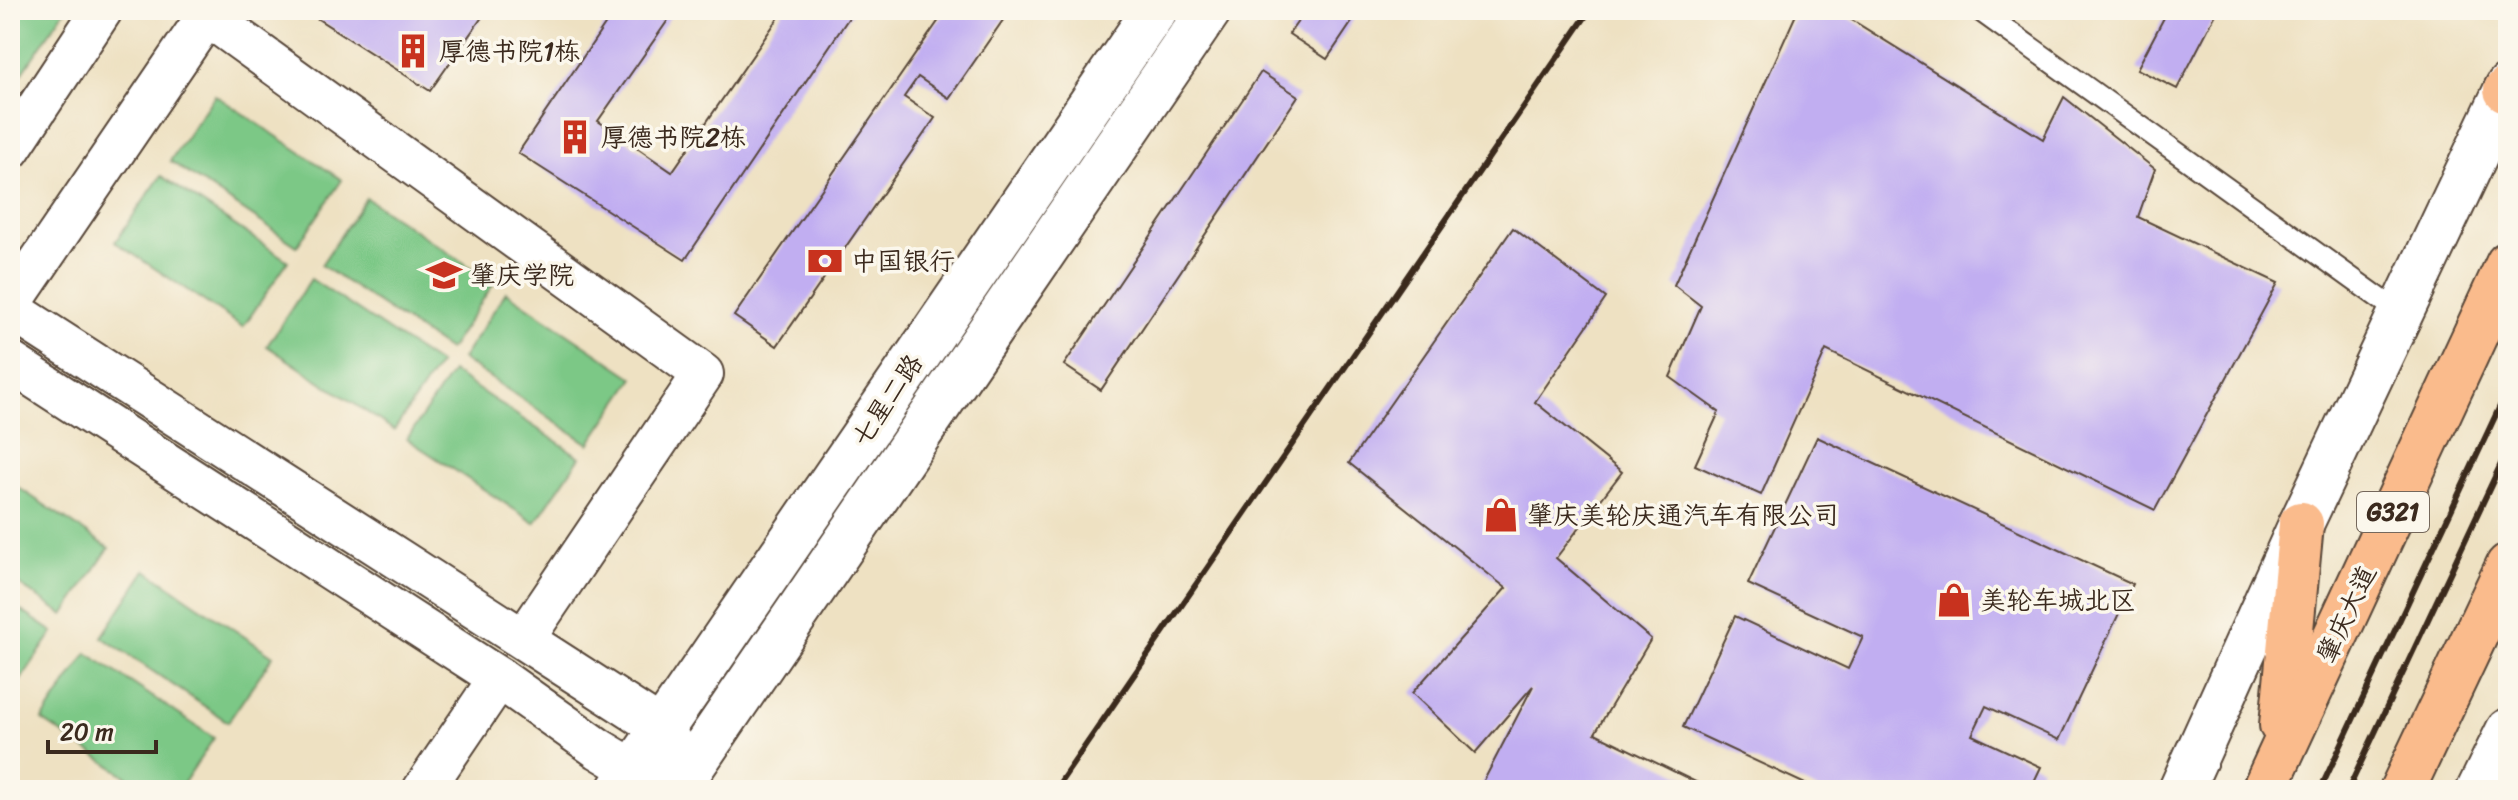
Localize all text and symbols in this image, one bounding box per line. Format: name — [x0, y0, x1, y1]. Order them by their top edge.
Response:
place label: 厚德书院1栋 — [439, 28, 580, 74]
building icon: 厚德书院1栋 — [394, 32, 432, 70]
place label: 厚德书院2栋 — [601, 114, 746, 160]
building icon: 厚德书院2栋 — [556, 118, 594, 156]
place label: 中国银行 — [851, 238, 955, 284]
bank icon: 中国银行 — [806, 242, 844, 280]
place label: 肇庆学院 — [470, 252, 574, 298]
school or university icon: 肇庆学院 — [425, 256, 463, 294]
street label: 七星二路 — [839, 344, 935, 456]
place label: 肇庆美轮庆通汽车有限公司 — [1527, 492, 1839, 538]
road number: G321 — [2357, 492, 2429, 532]
shop icon: 肇庆美轮庆通汽车有限公司 — [1482, 496, 1520, 534]
street label: 肇庆大道 — [2303, 557, 2389, 671]
place label: 美轮车城北区 — [1980, 577, 2136, 623]
shop icon: 美轮车城北区 — [1935, 581, 1973, 619]
scale bar — [48, 704, 156, 754]
text: 20 m — [60, 711, 114, 753]

